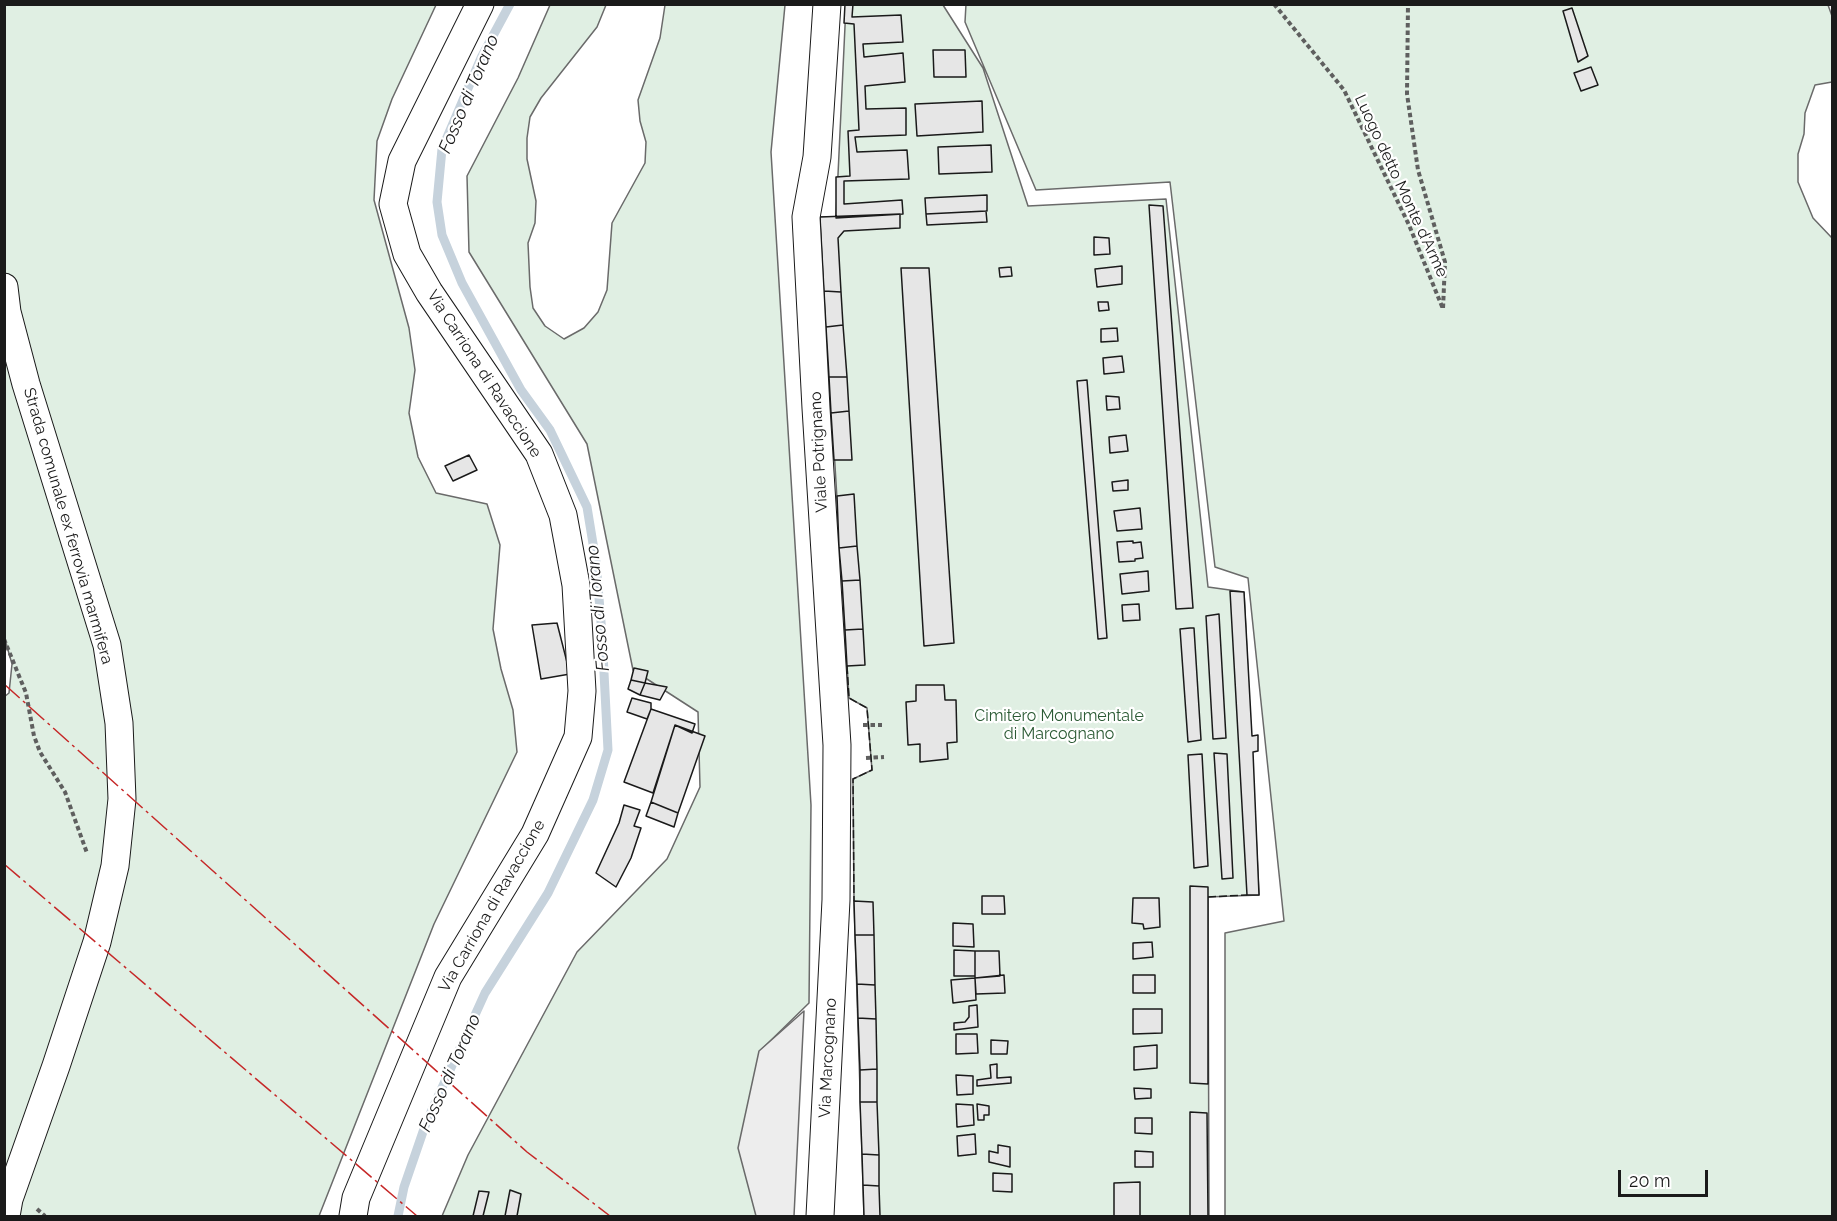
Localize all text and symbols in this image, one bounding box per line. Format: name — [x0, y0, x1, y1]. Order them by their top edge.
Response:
water label: Fosso di Torano — [434, 31, 504, 157]
street label: Luogo detto Monte d'Arme — [1350, 92, 1452, 280]
street label: Via Carriona di Ravaccione — [423, 287, 545, 461]
street label: Strada comunale ex ferrovia marmifera — [19, 385, 117, 667]
street label: Viale Potrignano — [806, 391, 832, 513]
water label: Fosso di Torano — [582, 544, 614, 672]
park label: Cimitero Monumentale di Marcognano — [974, 706, 1144, 744]
street label: Via Carriona di Ravaccione — [435, 816, 549, 996]
street label: Via Marcognano — [815, 997, 841, 1119]
water label: Fosso di Torano — [414, 1011, 486, 1135]
scale bar — [1621, 1158, 1711, 1196]
text: 20 m — [1629, 1170, 1671, 1191]

